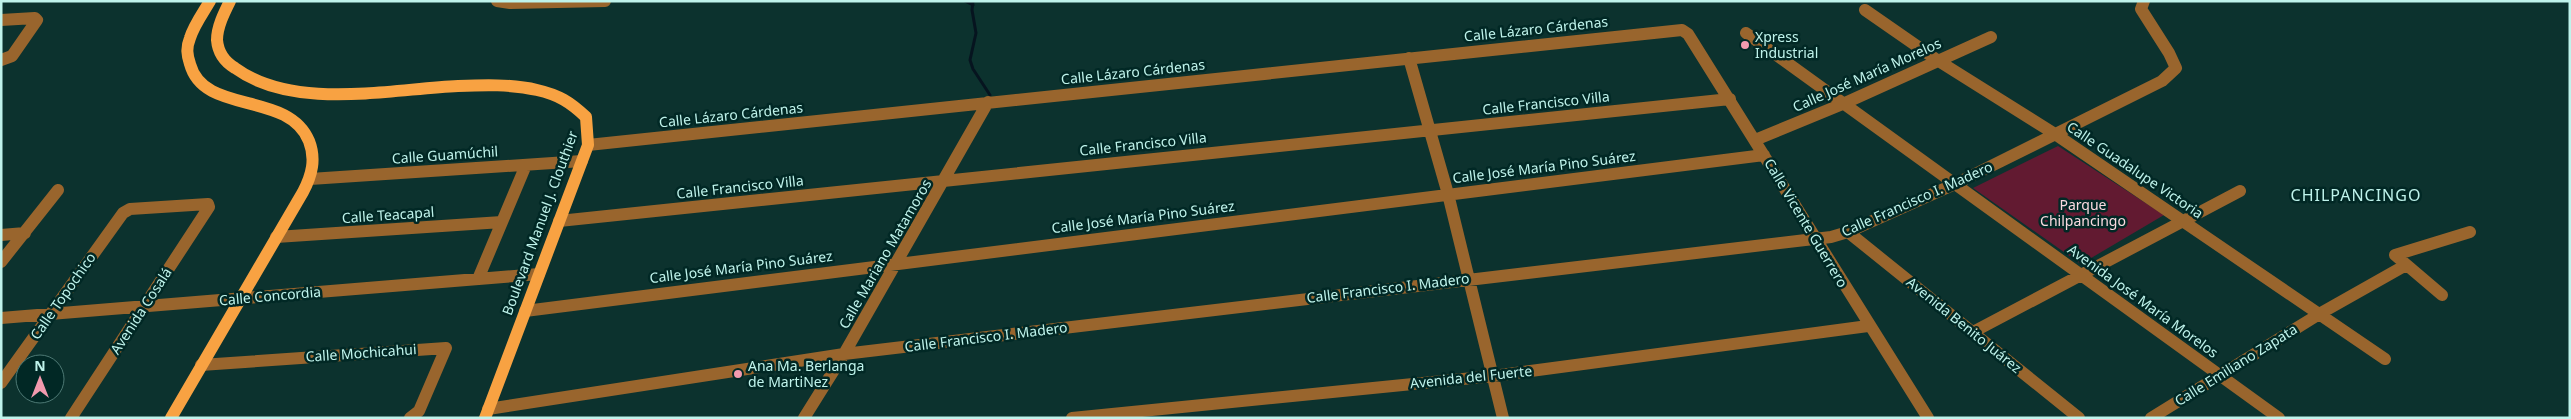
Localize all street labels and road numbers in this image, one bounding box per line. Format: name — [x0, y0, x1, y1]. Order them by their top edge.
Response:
street label: Calle Lázaro Cárdenas — [1463, 11, 1609, 46]
street label: Calle José María Morelos — [1789, 33, 1944, 116]
street label: Calle Lázaro Cárdenas — [1060, 54, 1206, 89]
street label: Calle Francisco Villa — [1481, 86, 1610, 119]
street label: Calle Lázaro Cárdenas — [658, 97, 804, 132]
street label: Calle Guadalupe Victoria — [2063, 117, 2207, 222]
street label: Calle Francisco Villa — [1078, 127, 1207, 160]
street label: Boulevard Manuel J. Clouthier — [497, 128, 582, 318]
street label: Calle Guamúchil — [391, 141, 499, 168]
street label: Calle José María Pino Suárez — [1451, 146, 1637, 187]
street label: Calle Vicente Guerrero — [1760, 155, 1852, 291]
street label: Calle Francisco I. Madero — [1838, 157, 1995, 241]
street label: Calle Francisco Villa — [675, 170, 804, 203]
street label: Calle Mariano Matamoros — [834, 175, 935, 332]
street label: Calle José María Pino Suárez — [1050, 196, 1236, 237]
street label: Calle Teacapal — [341, 202, 435, 227]
street label: Avenida José María Morelos — [2064, 240, 2223, 362]
street label: Calle José María Pino Suárez — [648, 246, 834, 287]
street label: Calle Topochico — [26, 248, 100, 343]
street label: Avenida Cosalá — [105, 264, 176, 358]
street label: Calle Francisco I. Madero — [1306, 268, 1470, 307]
street label: Avenida Benito Juárez — [1903, 272, 2026, 377]
street label: Calle Concordia — [218, 282, 322, 309]
street label: Calle Francisco I. Madero — [904, 317, 1068, 356]
street label: Calle Emiliano Zapata — [2171, 319, 2301, 410]
street label: Calle Mochicahui — [305, 339, 417, 366]
street label: Avenida del Fuerte — [1409, 361, 1533, 392]

